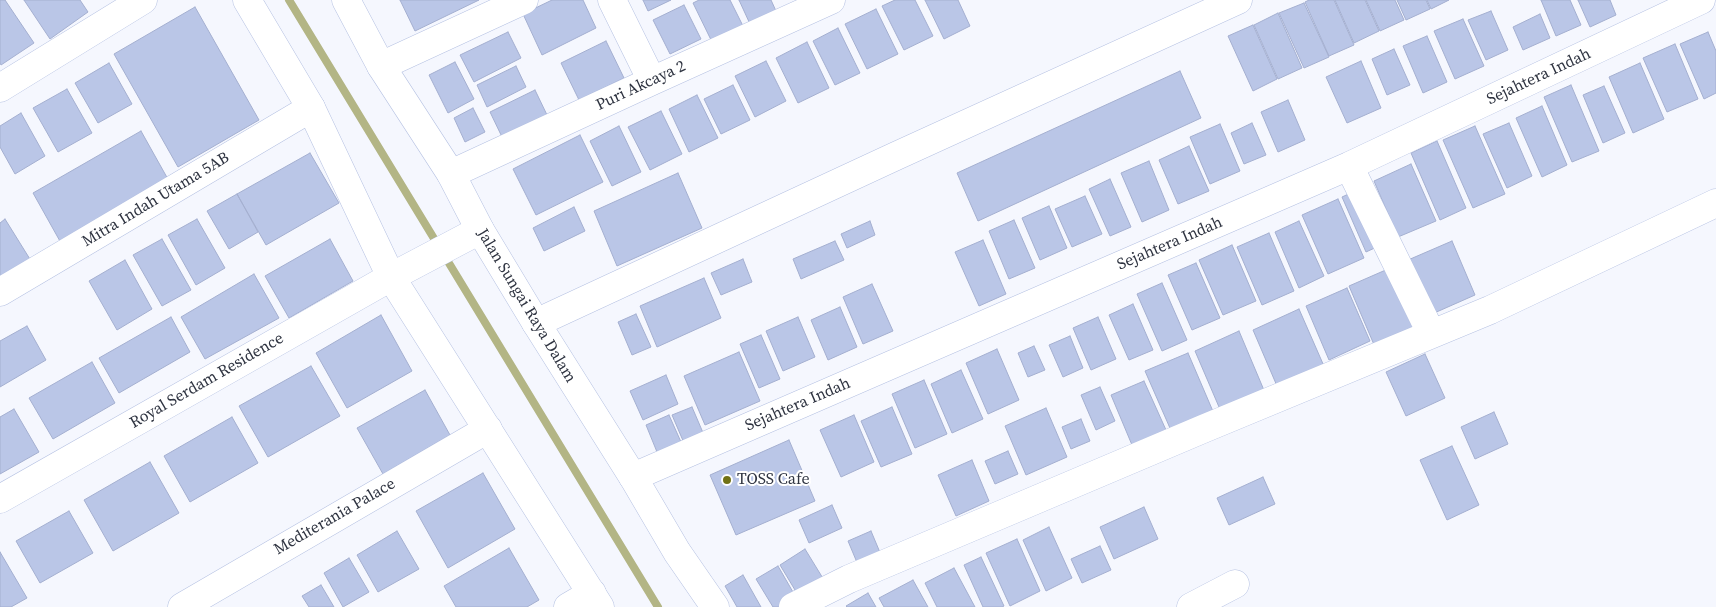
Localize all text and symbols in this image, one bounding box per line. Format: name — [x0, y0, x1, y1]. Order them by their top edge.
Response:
street label: Sejahtera Indah — [1484, 45, 1594, 109]
street label: Puri Akcaya 2 — [593, 57, 689, 115]
street label: Mitra Indah Utama 5AB — [79, 148, 233, 252]
street label: Sejahtera Indah — [1114, 213, 1226, 275]
street label: Jalan Sungai Raya Dalam — [472, 226, 580, 386]
street label: Royal Serdam Residence — [127, 329, 287, 433]
street label: Sejahtera Indah — [742, 374, 854, 436]
place label: TOSS Cafe — [737, 470, 810, 490]
street label: Mediterania Palace — [271, 474, 399, 560]
marker: TOSS Cafe — [721, 474, 733, 486]

